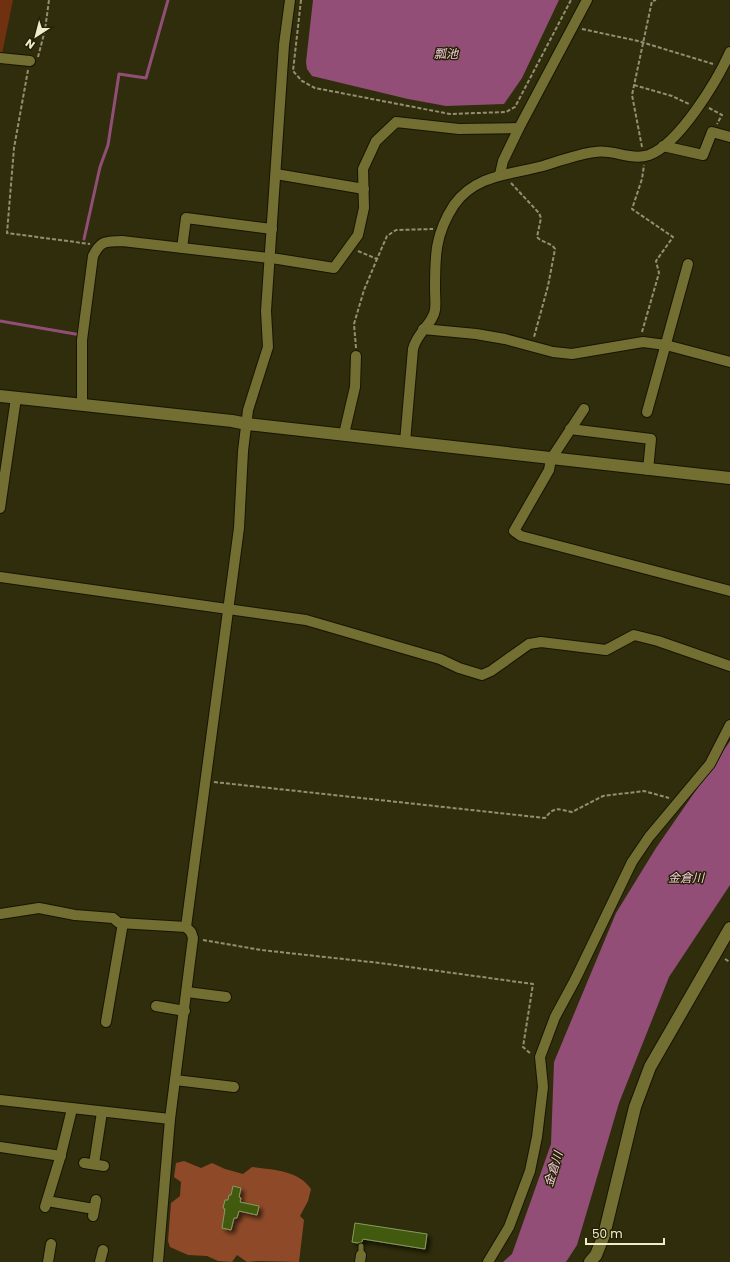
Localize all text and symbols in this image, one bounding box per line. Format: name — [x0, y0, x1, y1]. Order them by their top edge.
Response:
north arrow — [16, 16, 56, 56]
text: N — [22, 35, 38, 53]
water label: 瓢池 — [434, 45, 459, 62]
water label: 金倉川 — [668, 869, 706, 886]
water label: 金倉川 — [540, 1147, 567, 1189]
scale bar — [586, 1220, 664, 1246]
text: 50 m — [592, 1225, 623, 1242]

